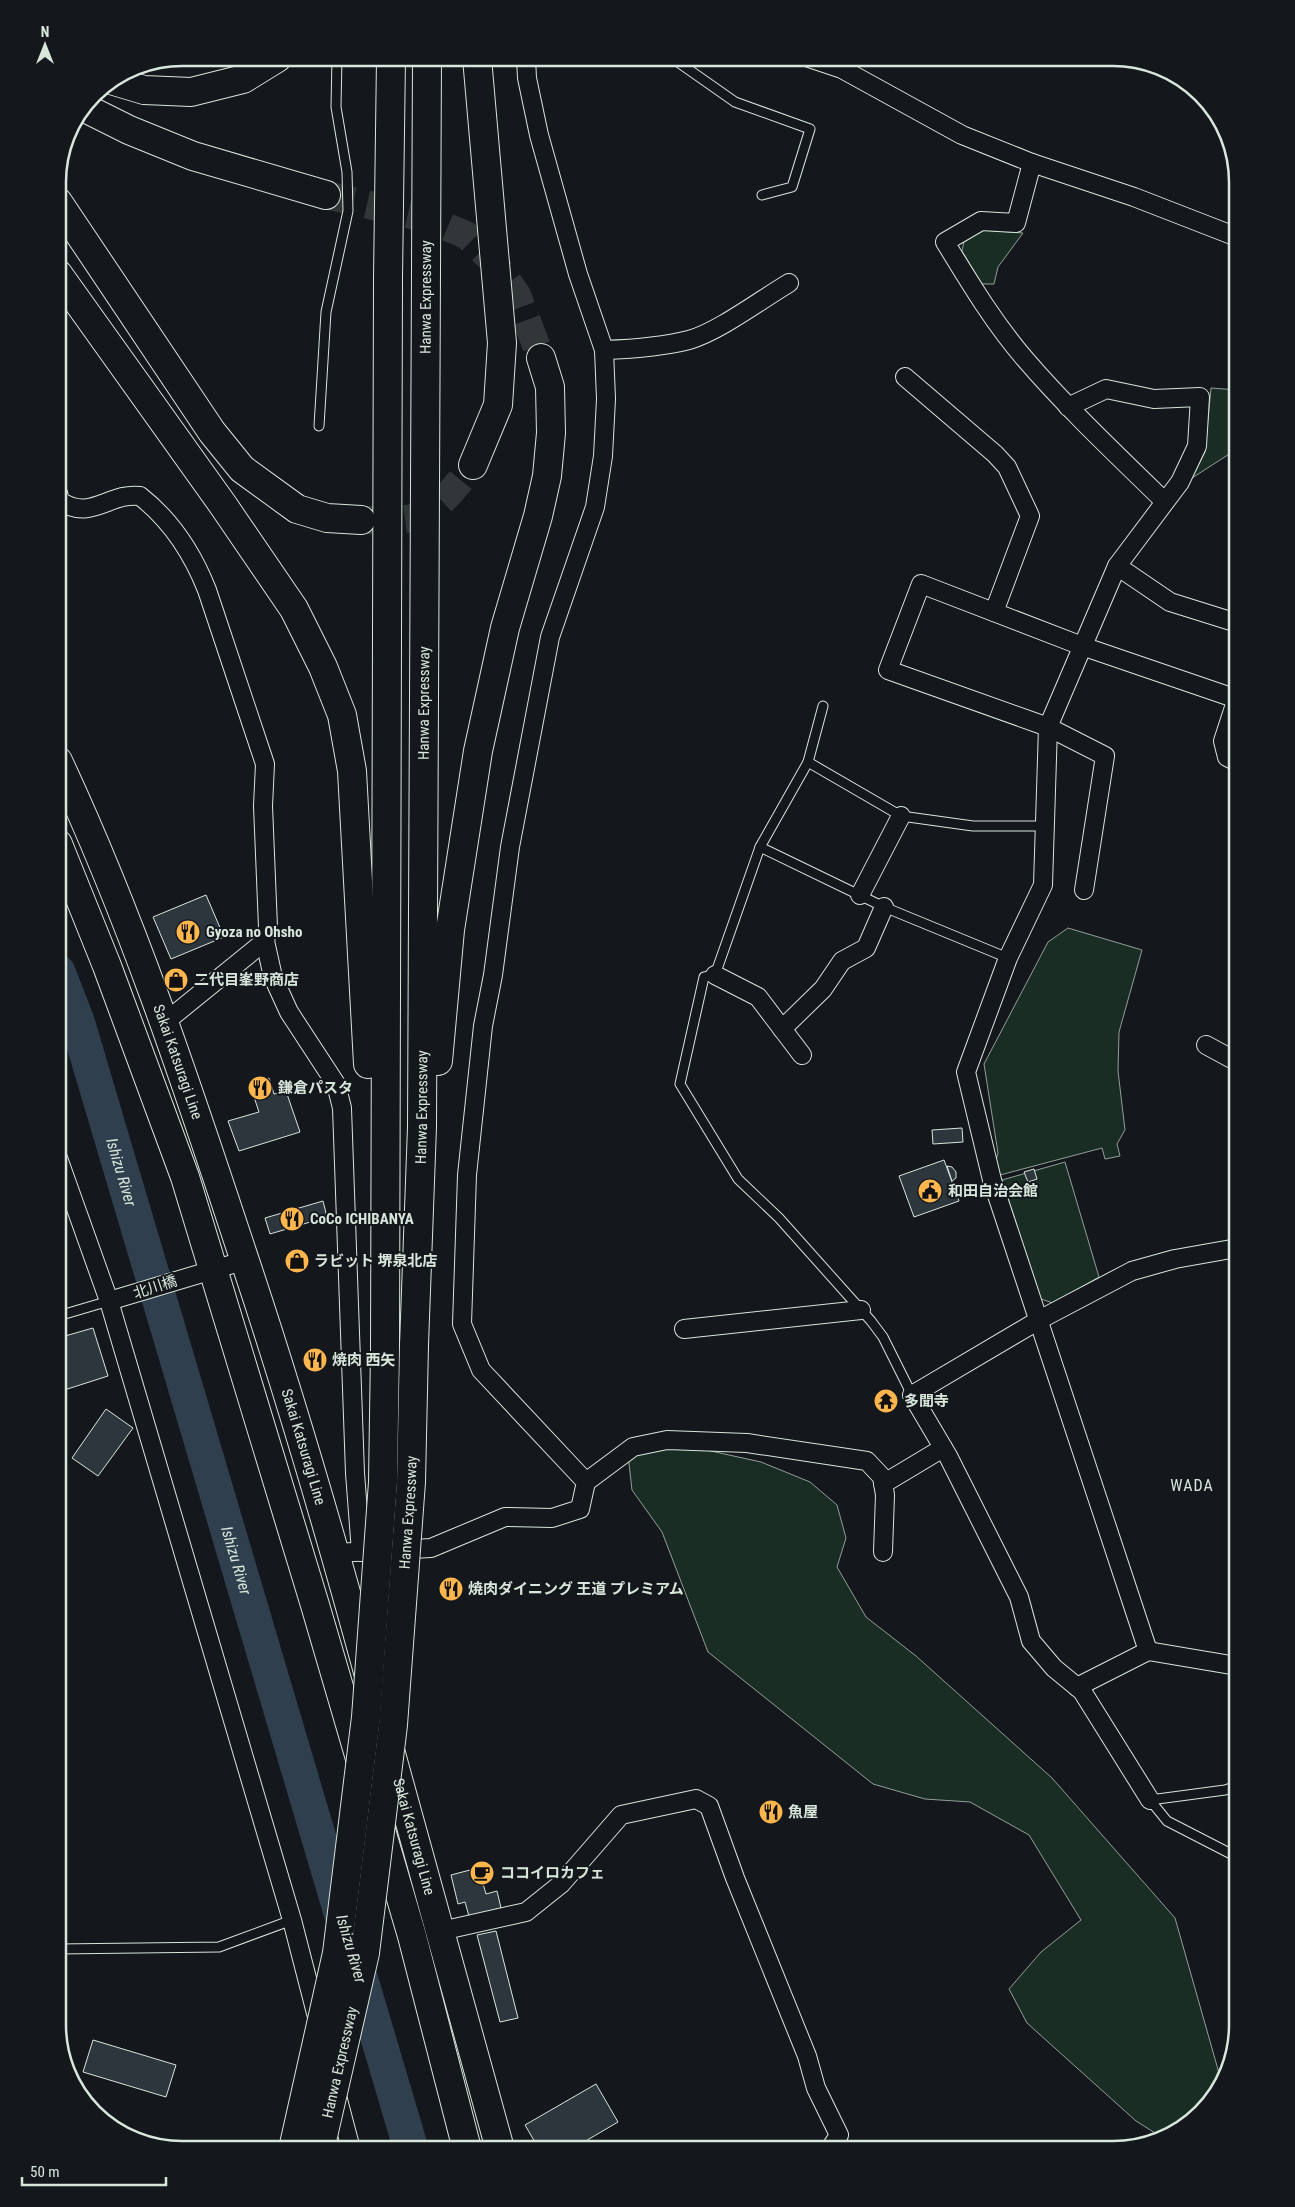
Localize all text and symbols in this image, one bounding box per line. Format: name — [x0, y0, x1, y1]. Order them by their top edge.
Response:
north arrow — [20, 20, 70, 70]
text: N — [41, 24, 49, 40]
street label: Hanwa Expressway — [417, 240, 435, 354]
street label: Hanwa Expressway — [415, 646, 433, 760]
restaurant icon: Gyoza no Ohsho — [175, 919, 201, 945]
place label: Gyoza no Ohsho — [206, 923, 302, 941]
shop icon: 二代目峯野商店 — [163, 967, 189, 993]
place label: 二代目峯野商店 — [194, 971, 299, 989]
street label: Sakai Katsuragi Line — [149, 1002, 206, 1122]
street label: Hanwa Expressway — [412, 1050, 431, 1164]
restaurant icon: 鎌倉パスタ — [247, 1075, 273, 1101]
place label: 鎌倉パスタ — [277, 1079, 353, 1097]
water label: Ishizu River — [103, 1136, 141, 1210]
public building icon: 和田自治会館 — [917, 1178, 943, 1204]
place label: 和田自治会館 — [948, 1182, 1038, 1200]
restaurant icon: CoCo ICHIBANYA — [279, 1206, 305, 1232]
place label: CoCo ICHIBANYA — [310, 1210, 414, 1228]
shop icon: ラビット 堺泉北店 — [284, 1248, 310, 1274]
place label: ラビット 堺泉北店 — [314, 1252, 437, 1270]
street label: 北川橋 — [131, 1271, 179, 1303]
restaurant icon: 焼肉 西矢 — [302, 1347, 328, 1373]
place label: 焼肉 西矢 — [332, 1351, 395, 1369]
street label: Sakai Katsuragi Line — [278, 1387, 329, 1507]
temple icon: 多聞寺 — [873, 1388, 899, 1414]
place label: 多聞寺 — [904, 1392, 949, 1410]
street label: Hanwa Expressway — [396, 1455, 421, 1570]
district label: WADA — [1170, 1476, 1214, 1495]
water label: Ishizu River — [218, 1524, 256, 1598]
restaurant icon: 焼肉ダイニング 王道 プレミアム — [438, 1576, 464, 1602]
place label: 焼肉ダイニング 王道 プレミアム — [468, 1580, 684, 1598]
street label: Sakai Katsuragi Line — [389, 1776, 439, 1897]
restaurant icon: 魚屋 — [758, 1799, 784, 1825]
place label: 魚屋 — [788, 1803, 818, 1821]
cafe icon: ココイロカフェ — [469, 1860, 495, 1886]
place label: ココイロカフェ — [500, 1864, 605, 1882]
water label: Ishizu River — [333, 1912, 371, 1986]
street label: Hanwa Expressway — [318, 2005, 361, 2120]
scale bar — [22, 2154, 166, 2186]
text: 50 m — [30, 2163, 60, 2181]

